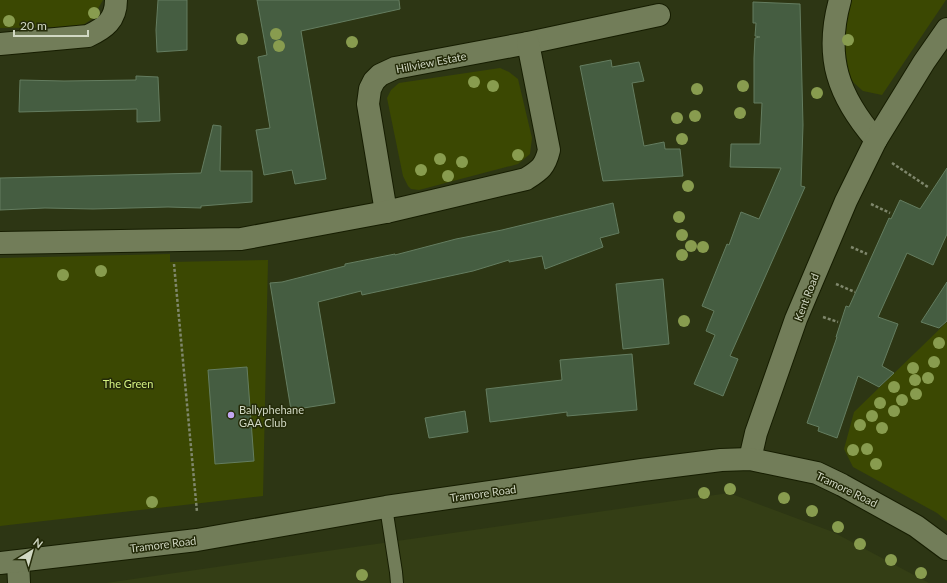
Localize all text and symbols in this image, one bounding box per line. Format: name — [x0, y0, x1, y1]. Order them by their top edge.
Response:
scale bar — [14, 12, 88, 38]
text: 20 m — [20, 18, 47, 33]
street label: Hillview Estate — [395, 49, 468, 75]
street label: Kent Road — [791, 271, 821, 323]
park label: The Green — [103, 377, 153, 390]
place label: Ballyphehane GAA Club — [239, 403, 304, 429]
marker: Ballyphehane GAA Club — [226, 410, 236, 420]
street label: Tramore Road — [814, 469, 880, 509]
street label: Tramore Road — [449, 482, 517, 504]
north arrow — [12, 531, 52, 571]
street label: Tramore Road — [129, 533, 197, 555]
text: N — [31, 535, 46, 550]

